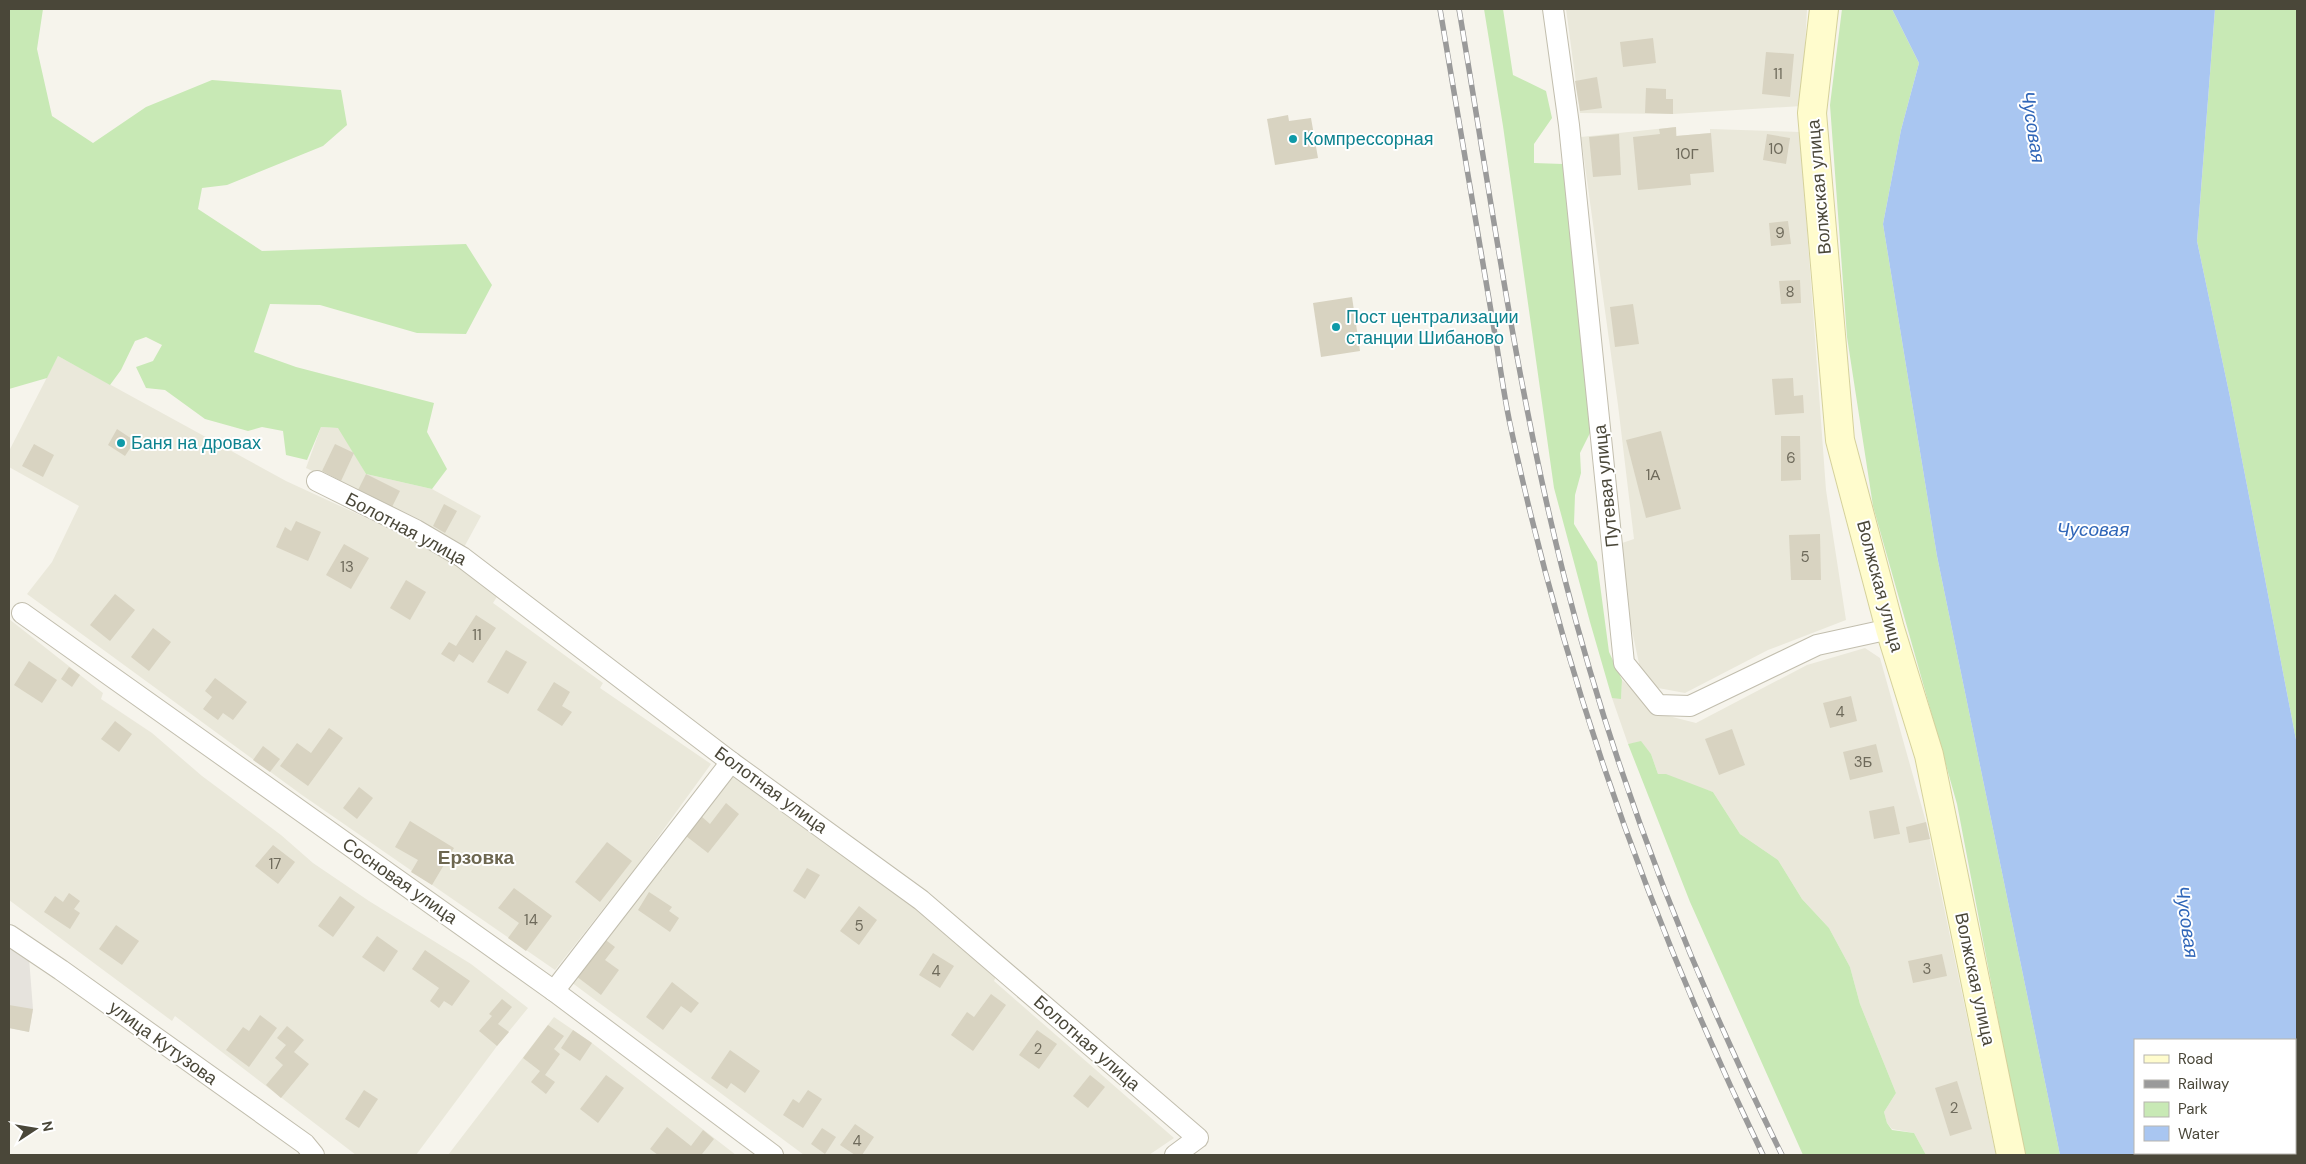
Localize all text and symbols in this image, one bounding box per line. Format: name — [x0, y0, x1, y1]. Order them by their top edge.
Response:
house number: 11 — [1773, 64, 1783, 84]
water label: Чусовая — [2015, 89, 2051, 165]
street label: Волжская улица — [1801, 117, 1837, 256]
place label: Компрессорная — [1303, 127, 1434, 151]
marker: Компрессорная — [1287, 133, 1299, 145]
house number: 10 — [1769, 139, 1783, 159]
house number: 10Г — [1675, 144, 1699, 164]
house number: 9 — [1775, 223, 1785, 243]
house number: 8 — [1785, 282, 1795, 302]
place label: Пост централизации станции Шибаново — [1346, 305, 1519, 350]
marker: Пост централизации станции Шибаново — [1330, 321, 1342, 333]
street label: Путевая улица — [1588, 422, 1624, 549]
place label: Баня на дровах — [131, 431, 261, 455]
marker: Баня на дровах — [115, 437, 127, 449]
house number: 6 — [1786, 448, 1796, 468]
house number: 1А — [1646, 465, 1660, 485]
street label: Болотная улица — [341, 487, 472, 572]
street label: Волжская улица — [1851, 517, 1909, 655]
water label: Чусовая — [2057, 517, 2129, 542]
house number: 5 — [1800, 547, 1810, 567]
house number: 13 — [340, 557, 354, 577]
house number: 11 — [472, 625, 482, 645]
house number: 4 — [1835, 702, 1845, 722]
street label: Болотная улица — [710, 741, 833, 840]
house number: 3Б — [1854, 752, 1873, 772]
street label: Сосновая улица — [338, 832, 463, 930]
district label: Ерзовка — [438, 845, 515, 870]
house number: 17 — [269, 854, 281, 874]
water label: Чусовая — [2170, 884, 2204, 960]
house number: 14 — [524, 910, 538, 930]
street label: Волжская улица — [1949, 910, 2001, 1049]
house number: 5 — [854, 916, 864, 936]
house number: 3 — [1923, 959, 1931, 979]
house number: 4 — [931, 961, 941, 981]
street label: Болотная улица — [1029, 990, 1146, 1097]
street label: улица Кутузова — [104, 995, 223, 1091]
house number: 2 — [1034, 1039, 1042, 1059]
legend — [2134, 1039, 2296, 1154]
text: Road — [2178, 1049, 2213, 1069]
text: Railway — [2178, 1074, 2230, 1094]
house number: 2 — [1950, 1098, 1958, 1118]
text: Park — [2178, 1099, 2208, 1119]
north arrow — [10, 1104, 60, 1154]
text: N — [38, 1119, 58, 1133]
text: Water — [2178, 1124, 2220, 1144]
house number: 4 — [852, 1131, 862, 1151]

